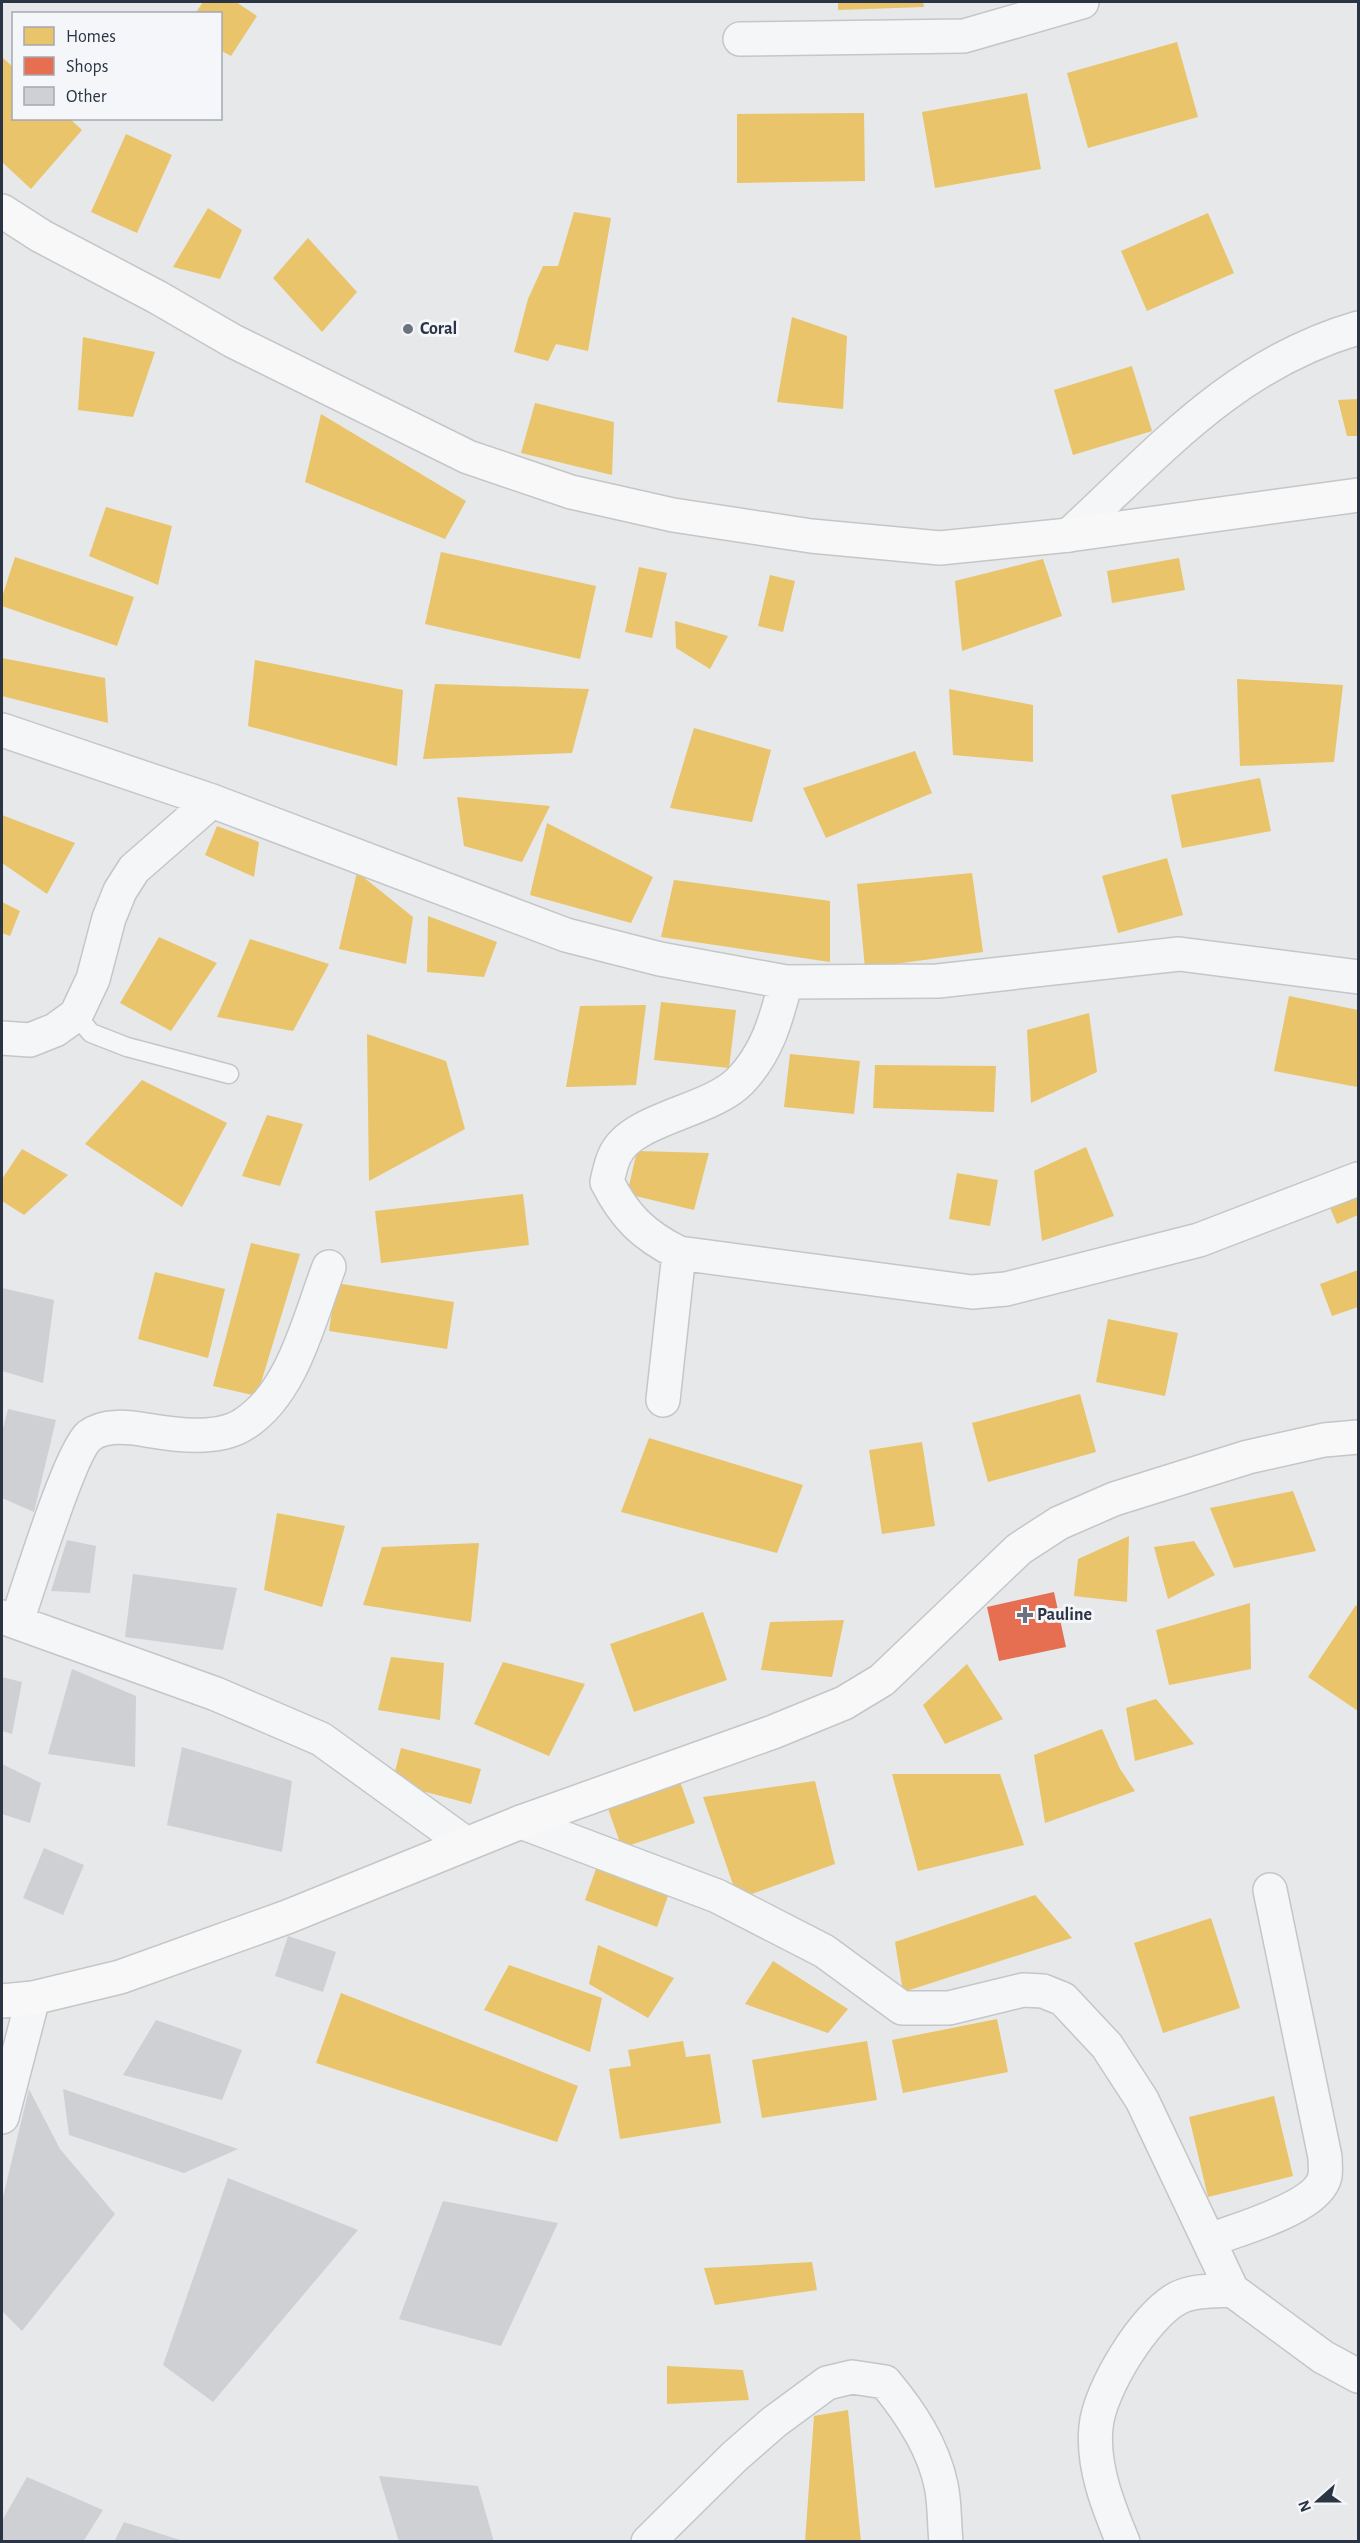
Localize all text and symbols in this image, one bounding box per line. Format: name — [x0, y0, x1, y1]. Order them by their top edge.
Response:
legend — [12, 12, 222, 120]
text: Homes — [66, 28, 116, 46]
text: Shops — [66, 58, 108, 76]
text: Other — [66, 88, 107, 106]
place label: Coral — [420, 320, 457, 338]
marker: Coral — [401, 322, 415, 336]
place label: Pauline — [1037, 1606, 1092, 1624]
marker: Pauline — [1018, 1608, 1032, 1622]
north arrow — [1288, 2471, 1348, 2531]
text: N — [1295, 2498, 1314, 2514]

